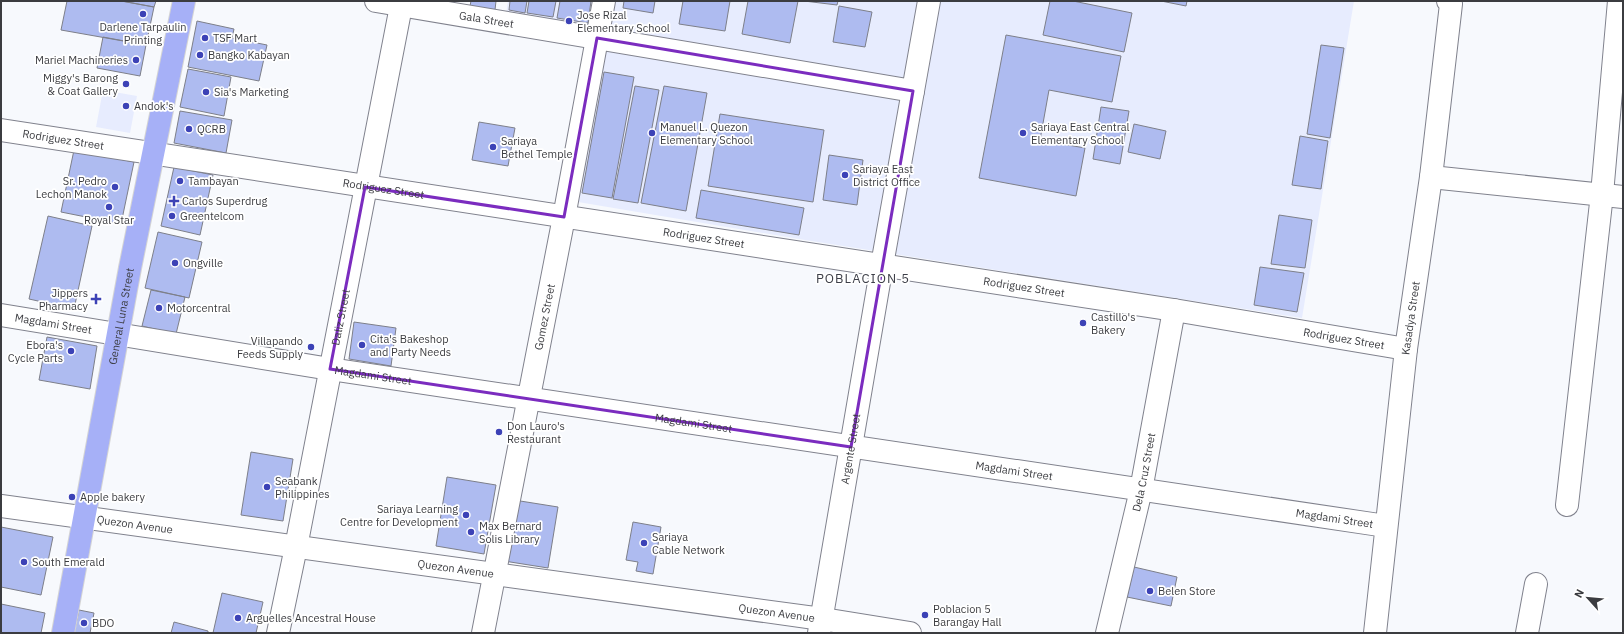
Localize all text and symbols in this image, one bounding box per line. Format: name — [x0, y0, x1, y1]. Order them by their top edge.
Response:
street label: Gala Street — [458, 8, 515, 31]
place label: Jose Rizal Elementary School — [577, 8, 670, 35]
marker: Darlene Tarpaulin Printing — [138, 9, 148, 19]
marker: Jose Rizal Elementary School — [564, 16, 574, 26]
place label: Darlene Tarpaulin Printing — [99, 20, 187, 47]
place label: TSF Mart — [213, 31, 257, 45]
marker: TSF Mart — [200, 33, 210, 43]
place label: Bangko Kabayan — [208, 48, 290, 62]
marker: Bangko Kabayan — [195, 50, 205, 60]
place label: Mariel Machineries — [35, 53, 128, 67]
marker: Mariel Machineries — [131, 55, 141, 65]
place label: Miggy's Barong & Coat Gallery — [43, 71, 118, 98]
marker: Miggy's Barong & Coat Gallery — [121, 79, 131, 89]
place label: Sia's Marketing — [214, 85, 289, 99]
marker: Sia's Marketing — [201, 87, 211, 97]
place label: Andok's — [134, 99, 174, 113]
marker: Andok's — [121, 101, 131, 111]
place label: Manuel L. Quezon Elementary School — [660, 120, 753, 147]
place label: Sariaya East Central Elementary School — [1031, 120, 1130, 147]
place label: QCRB — [197, 122, 226, 136]
marker: QCRB — [184, 124, 194, 134]
street label: Rodriguez Street — [22, 126, 105, 153]
marker: Manuel L. Quezon Elementary School — [647, 128, 657, 138]
marker: Sariaya East Central Elementary School — [1018, 128, 1028, 138]
place label: Sariaya Bethel Temple — [501, 134, 573, 161]
marker: Sariaya Bethel Temple — [488, 142, 498, 152]
place label: Sariaya East District Office — [853, 162, 920, 189]
marker: Sariaya East District Office — [840, 170, 850, 180]
place label: Sr. Pedro Lechon Manok — [36, 174, 107, 201]
place label: Tambayan — [188, 174, 239, 188]
marker: Tambayan — [175, 176, 185, 186]
street label: Rodriguez Street — [342, 176, 425, 202]
marker: Sr. Pedro Lechon Manok — [110, 182, 120, 192]
place label: Carlos Superdrug — [182, 194, 268, 208]
marker: Carlos Superdrug — [169, 196, 179, 206]
marker: Royal Star — [104, 202, 114, 212]
place label: Greentelcom — [180, 209, 244, 223]
marker: Greentelcom — [167, 211, 177, 221]
place label: Royal Star — [84, 213, 134, 227]
street label: Rodriguez Street — [662, 225, 746, 251]
place label: Ongville — [183, 256, 223, 270]
marker: Ongville — [170, 258, 180, 268]
street label: General Luna Street — [105, 267, 137, 366]
district label: POBLACION 5 — [816, 270, 910, 287]
street label: Rodriguez Street — [982, 274, 1066, 300]
street label: Kasadya Street — [1398, 280, 1423, 356]
street label: Gomez Street — [531, 282, 558, 351]
place label: Jippers Pharmacy — [39, 286, 89, 313]
street label: Daliz Street — [328, 288, 353, 346]
marker: Jippers Pharmacy — [91, 294, 101, 304]
place label: Motorcentral — [167, 301, 231, 315]
marker: Motorcentral — [154, 303, 164, 313]
street label: Magdami Street — [14, 310, 93, 337]
place label: Castillo's Bakery — [1091, 310, 1135, 337]
marker: Castillo's Bakery — [1078, 318, 1088, 328]
street label: Rodriguez Street — [1302, 325, 1386, 352]
place label: Cita's Bakeshop and Party Needs — [370, 332, 451, 359]
place label: Villapando Feeds Supply — [237, 334, 304, 361]
place label: Ebora's Cycle Parts — [8, 338, 63, 365]
marker: Cita's Bakeshop and Party Needs — [357, 340, 367, 350]
marker: Villapando Feeds Supply — [306, 342, 316, 352]
marker: Ebora's Cycle Parts — [66, 346, 76, 356]
street label: Magdami Street — [334, 363, 413, 388]
street label: Magdami Street — [654, 410, 733, 436]
street label: Argente Street — [838, 412, 864, 485]
place label: Don Lauro's Restaurant — [507, 419, 565, 446]
marker: Don Lauro's Restaurant — [494, 427, 504, 437]
street label: Dela Cruz Street — [1129, 432, 1158, 513]
street label: Magdami Street — [974, 458, 1054, 483]
place label: Seabank Philippines — [275, 474, 330, 501]
marker: Seabank Philippines — [262, 482, 272, 492]
place label: Apple bakery — [80, 490, 145, 504]
marker: Apple bakery — [67, 492, 77, 502]
place label: Sariaya Learning Centre for Development — [340, 502, 458, 529]
street label: Magdami Street — [1295, 506, 1374, 531]
marker: Sariaya Learning Centre for Development — [461, 510, 471, 520]
street label: Quezon Avenue — [96, 512, 174, 537]
place label: Max Bernard Solis Library — [479, 519, 542, 546]
marker: Max Bernard Solis Library — [466, 527, 476, 537]
place label: Sariaya Cable Network — [652, 530, 725, 557]
marker: Sariaya Cable Network — [639, 538, 649, 548]
place label: South Emerald — [32, 555, 105, 569]
street label: Quezon Avenue — [417, 556, 495, 581]
marker: South Emerald — [19, 557, 29, 567]
north arrow — [1568, 578, 1608, 618]
place label: Belen Store — [1158, 584, 1216, 598]
marker: Belen Store — [1145, 586, 1155, 596]
text: N — [1571, 587, 1587, 600]
street label: Quezon Avenue — [738, 601, 816, 625]
place label: Poblacion 5 Barangay Hall — [933, 602, 1001, 629]
marker: Poblacion 5 Barangay Hall — [920, 610, 930, 620]
place label: Arguelles Ancestral House — [246, 611, 376, 625]
marker: Arguelles Ancestral House — [233, 613, 243, 623]
place label: BDO — [92, 616, 115, 630]
marker: BDO — [79, 618, 89, 628]

